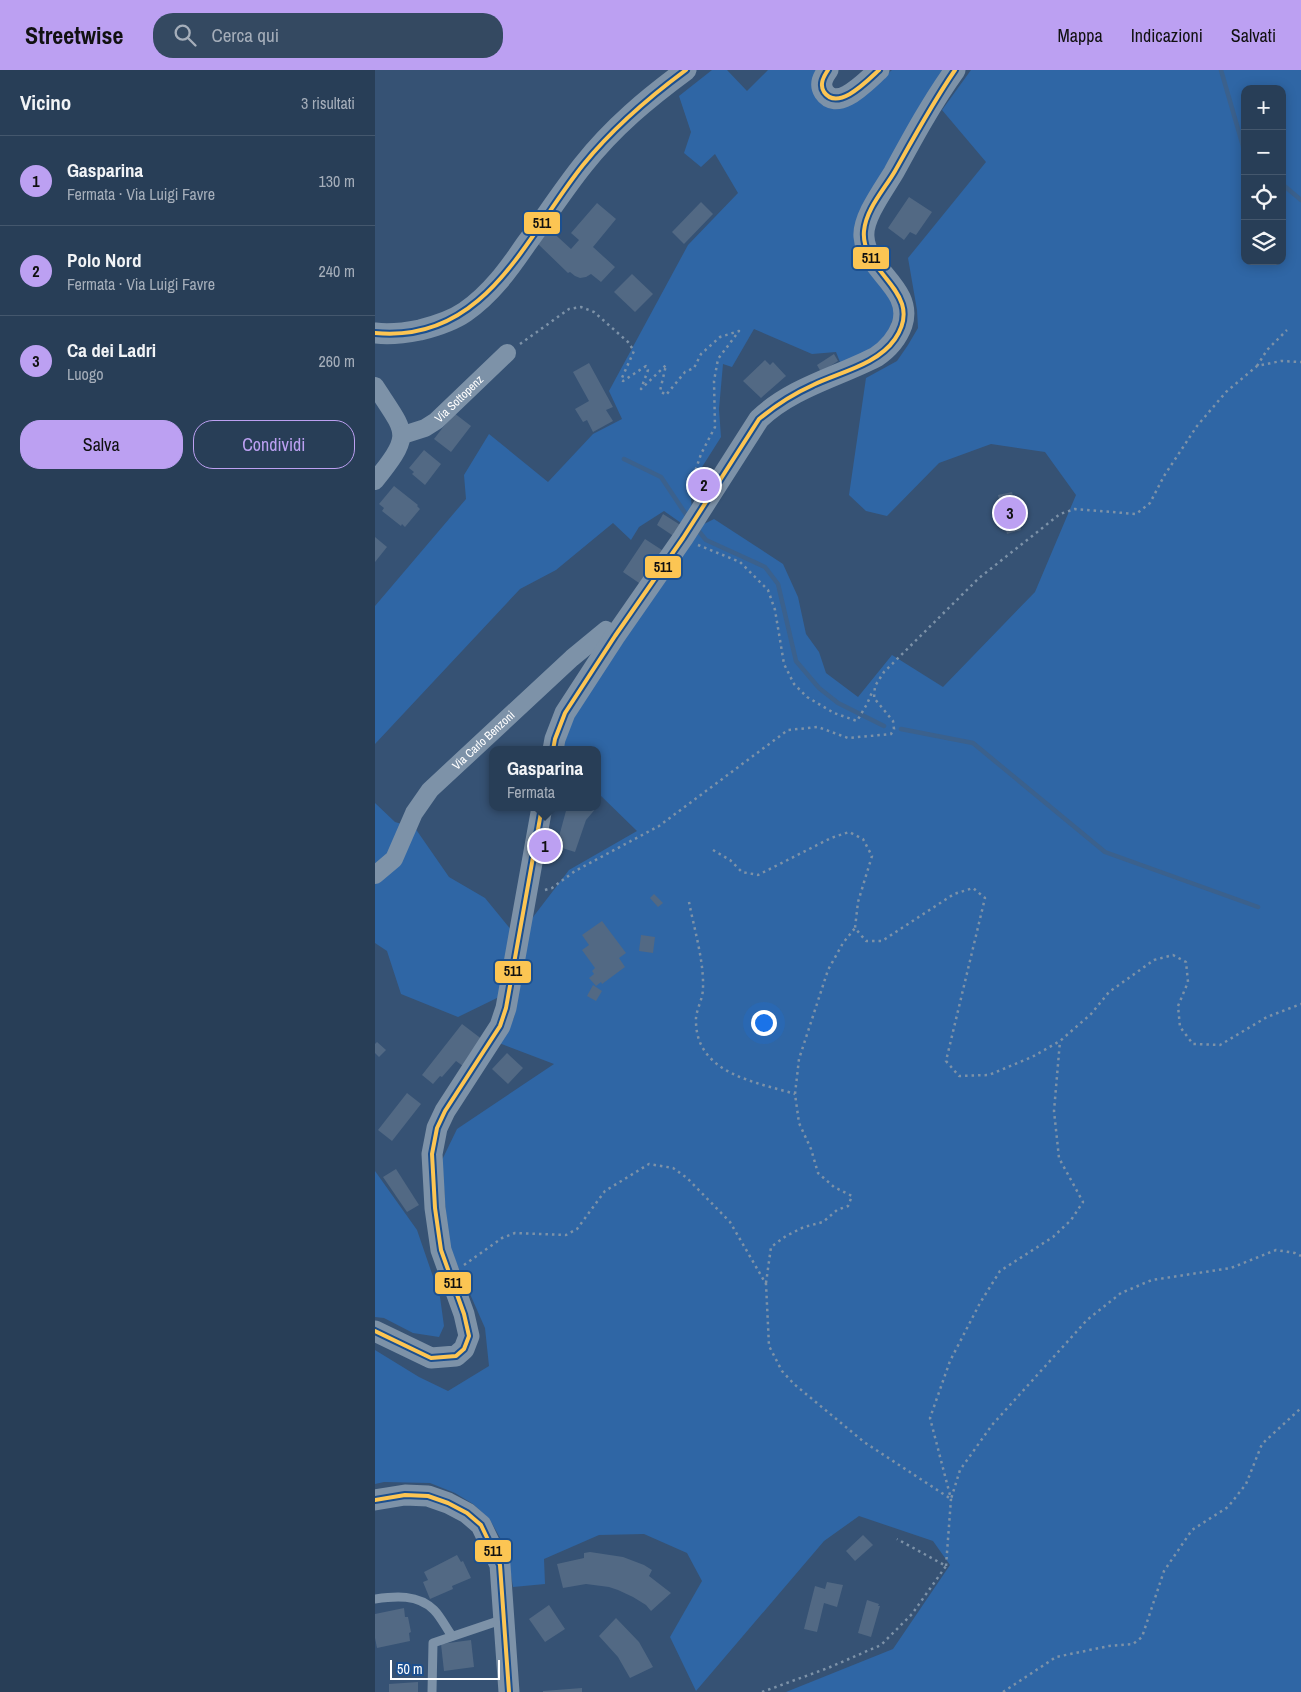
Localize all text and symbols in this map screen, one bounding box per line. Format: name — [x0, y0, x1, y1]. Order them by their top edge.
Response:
search box — [153, 13, 503, 58]
text: Streetwise — [25, 19, 123, 51]
icon: search — [171, 21, 199, 49]
text: Cerca qui — [211, 22, 279, 48]
text: Mappa — [1058, 23, 1103, 48]
text: Indicazioni — [1131, 23, 1203, 48]
text: Salvati — [1231, 23, 1276, 48]
map controls — [1241, 85, 1286, 265]
button: + — [1241, 85, 1286, 130]
text: Vicino — [20, 88, 71, 117]
text: 3 risultati — [301, 92, 355, 114]
button: − — [1241, 130, 1286, 175]
text: Gasparina — [67, 157, 143, 183]
text: 1 — [32, 170, 40, 192]
text: 130 m — [319, 170, 355, 192]
button: locate — [1241, 175, 1286, 220]
text: Fermata · Via Luigi Favre — [67, 183, 215, 205]
line badge: 511 — [523, 211, 561, 235]
text: 511 — [533, 214, 552, 232]
button: layers — [1241, 220, 1286, 265]
line badge: 511 — [852, 246, 890, 270]
text: Polo Nord — [67, 247, 141, 273]
text: 511 — [862, 249, 881, 267]
text: 2 — [32, 260, 40, 282]
text: 240 m — [319, 260, 355, 282]
text: Fermata · Via Luigi Favre — [67, 273, 215, 295]
text: Ca dei Ladri — [67, 337, 156, 363]
text: 3 — [32, 350, 40, 372]
text: 260 m — [319, 350, 355, 372]
text: Luogo — [67, 363, 103, 385]
street label: Via Sottopenz — [431, 372, 487, 426]
button: Salva — [20, 420, 183, 469]
button: Condividi — [193, 420, 355, 469]
pin: 2 — [688, 466, 720, 504]
pin: 3 — [994, 494, 1026, 532]
line badge: 511 — [644, 555, 682, 579]
text: 511 — [654, 558, 673, 576]
street label: Via Carlo Benzoni — [449, 707, 518, 773]
popup — [489, 746, 601, 811]
text: Gasparina — [507, 755, 583, 781]
text: Fermata — [507, 781, 555, 803]
pin: 1 — [529, 827, 561, 865]
line badge: 511 — [494, 960, 532, 984]
text: 511 — [504, 962, 523, 980]
your location — [751, 1010, 777, 1036]
line badge: 511 — [434, 1271, 472, 1295]
text: 511 — [444, 1274, 463, 1292]
line badge: 511 — [474, 1539, 512, 1563]
text: 511 — [484, 1542, 503, 1560]
scale bar — [390, 1657, 500, 1680]
text: 50 m — [397, 1660, 423, 1678]

